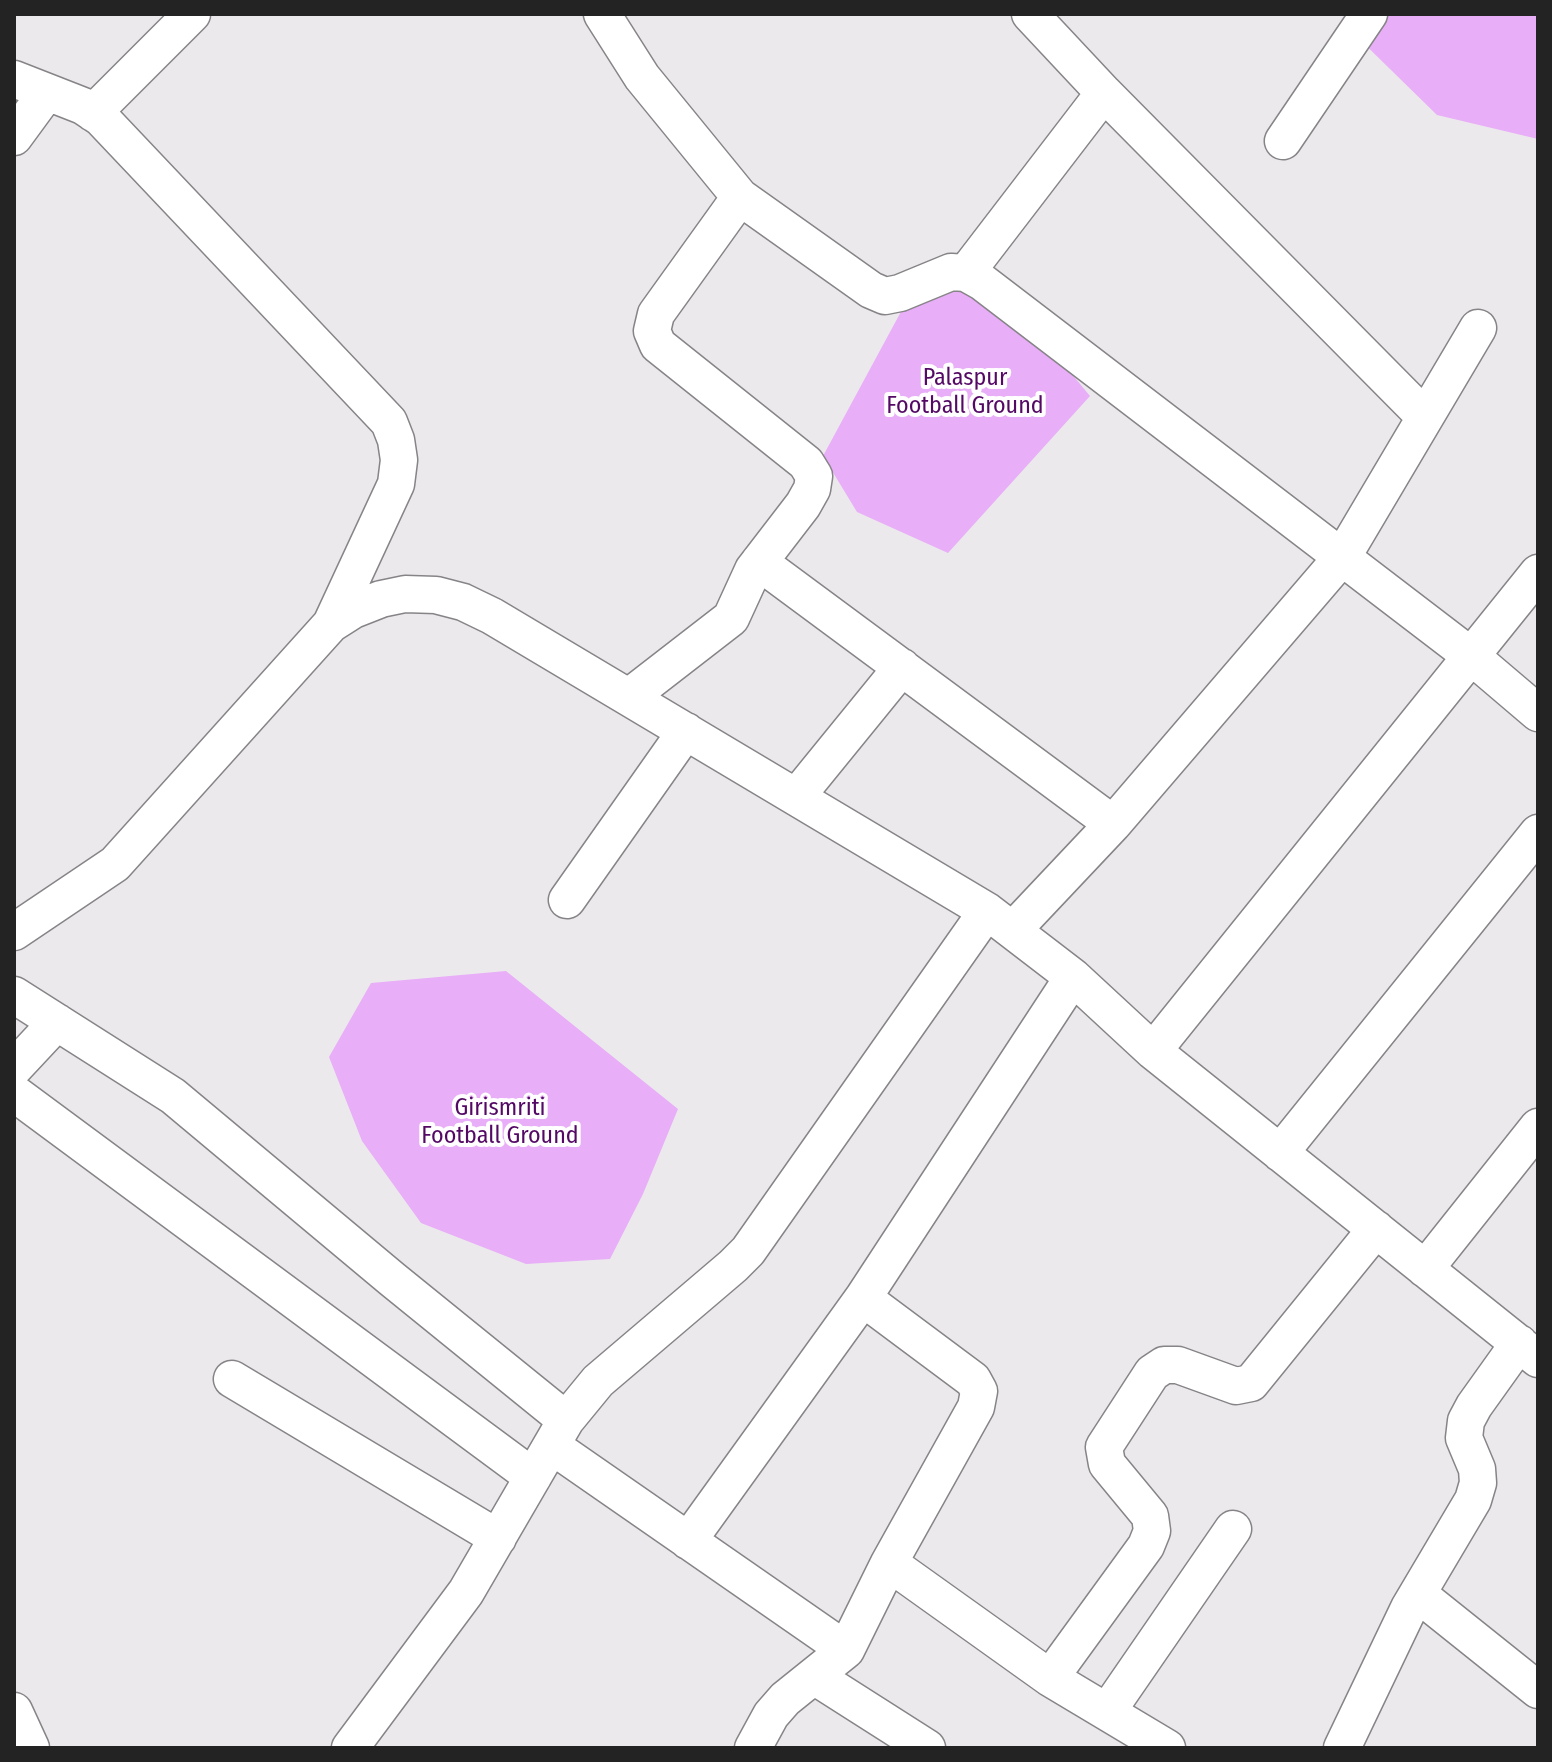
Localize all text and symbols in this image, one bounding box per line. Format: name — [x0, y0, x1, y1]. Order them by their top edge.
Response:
park label: Palaspur Football Ground — [886, 364, 1044, 420]
park label: Girismriti Football Ground — [421, 1094, 579, 1150]

